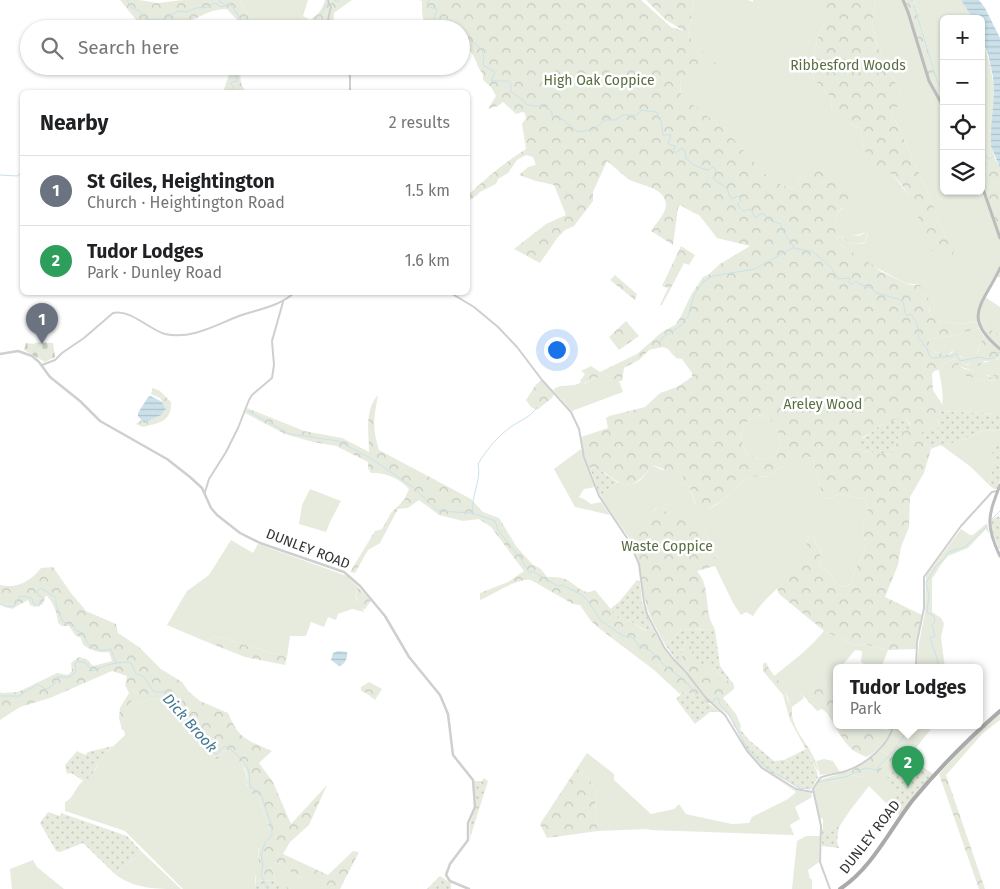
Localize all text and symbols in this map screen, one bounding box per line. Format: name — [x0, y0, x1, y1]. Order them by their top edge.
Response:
map controls — [940, 15, 985, 195]
button: + — [940, 15, 985, 60]
search box — [20, 20, 470, 75]
icon: search — [38, 34, 66, 62]
text: Search here — [78, 36, 179, 59]
park label: Ribbesford Woods — [790, 57, 906, 74]
button: − — [940, 60, 985, 105]
park label: High Oak Coppice — [543, 72, 655, 89]
button: locate — [940, 105, 985, 150]
text: Nearby — [40, 110, 108, 136]
text: 2 results — [389, 113, 450, 132]
button: layers — [940, 150, 985, 195]
text: St Giles, Heightington — [87, 170, 275, 193]
text: 1 — [52, 181, 60, 200]
text: 1.5 km — [405, 181, 450, 200]
text: Church · Heightington Road — [87, 193, 285, 212]
text: Tudor Lodges — [87, 240, 203, 263]
text: 2 — [52, 251, 60, 270]
text: 1.6 km — [405, 251, 450, 270]
text: Park · Dunley Road — [87, 263, 222, 282]
pin: 1 — [26, 303, 58, 344]
your location — [544, 337, 570, 363]
park label: Areley Wood — [784, 396, 863, 413]
street label: DUNLEY ROAD — [264, 525, 352, 573]
park label: Waste Coppice — [621, 538, 713, 555]
popup — [833, 664, 983, 729]
text: Tudor Lodges — [850, 676, 966, 699]
water label: Dick Brook — [159, 690, 221, 756]
text: Park — [850, 699, 881, 718]
pin: 2 — [892, 746, 924, 787]
street label: DUNLEY ROAD — [836, 797, 904, 877]

